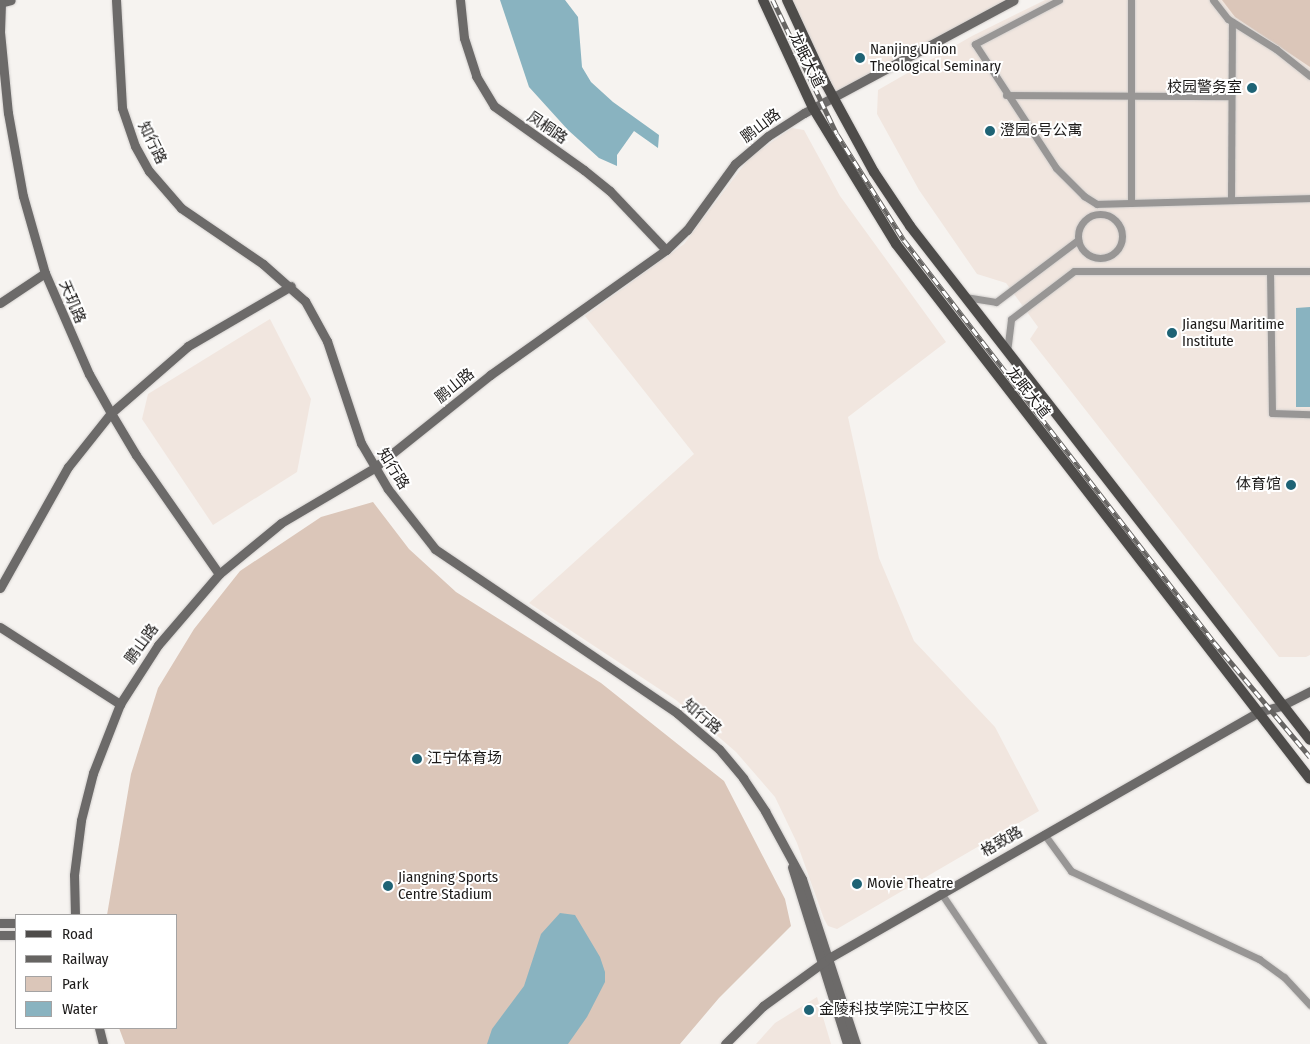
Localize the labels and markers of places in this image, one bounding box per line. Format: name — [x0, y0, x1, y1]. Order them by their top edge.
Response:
place label: Nanjing Union Theological Seminary — [870, 40, 1001, 75]
marker: Nanjing Union Theological Seminary — [854, 52, 866, 64]
place label: 校园警务室 — [1167, 79, 1242, 97]
marker: 校园警务室 — [1246, 82, 1258, 94]
place label: 澄园6号公寓 — [1000, 122, 1082, 140]
marker: 澄园6号公寓 — [984, 125, 996, 137]
place label: Jiangsu Maritime Institute — [1182, 315, 1285, 350]
marker: Jiangsu Maritime Institute — [1166, 327, 1178, 339]
place label: 体育馆 — [1236, 476, 1281, 494]
marker: 体育馆 — [1285, 479, 1297, 491]
place label: 江宁体育场 — [427, 750, 502, 768]
marker: 江宁体育场 — [411, 753, 423, 765]
place label: Jiangning Sports Centre Stadium — [398, 868, 498, 903]
place label: Movie Theatre — [867, 875, 953, 893]
marker: Movie Theatre — [851, 878, 863, 890]
marker: Jiangning Sports Centre Stadium — [382, 880, 394, 892]
place label: 金陵科技学院江宁校区 — [819, 1001, 969, 1019]
marker: 金陵科技学院江宁校区 — [803, 1004, 815, 1016]

